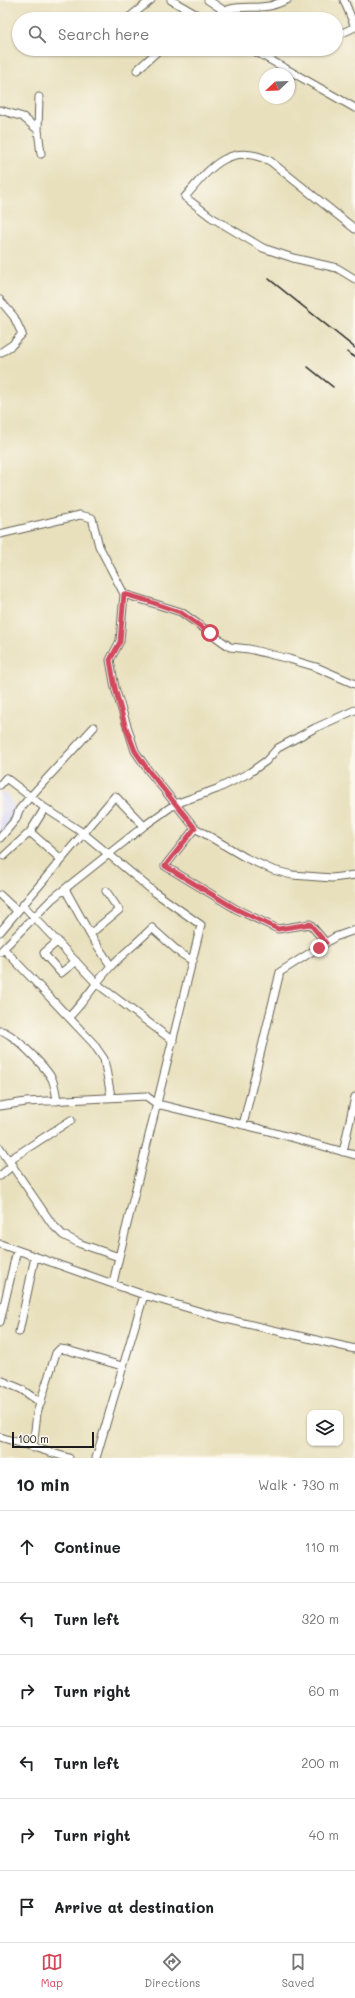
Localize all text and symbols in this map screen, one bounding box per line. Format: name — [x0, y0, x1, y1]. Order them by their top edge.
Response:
search box — [12, 12, 343, 56]
icon: search — [26, 23, 48, 45]
text: Search here — [58, 24, 149, 44]
north arrow — [259, 68, 295, 104]
route start — [201, 624, 219, 642]
route end — [310, 939, 328, 957]
map controls — [307, 1410, 343, 1446]
button: layers — [307, 1410, 343, 1446]
scale bar — [12, 1430, 94, 1449]
text: 100 m — [18, 1431, 49, 1446]
text: 10 min — [16, 1473, 70, 1495]
text: Walk · 730 m — [258, 1476, 339, 1493]
icon: ahead — [16, 1536, 38, 1558]
text: Continue — [54, 1537, 121, 1557]
text: 110 m — [305, 1538, 339, 1555]
icon: left — [16, 1608, 38, 1630]
text: Turn left — [54, 1609, 119, 1629]
text: 320 m — [302, 1610, 339, 1627]
icon: right — [16, 1680, 38, 1702]
text: Turn right — [54, 1681, 131, 1701]
text: 60 m — [309, 1682, 339, 1699]
icon: left — [16, 1752, 38, 1774]
text: Turn left — [54, 1753, 119, 1773]
text: 200 m — [301, 1754, 339, 1771]
icon: right — [16, 1824, 38, 1846]
text: Turn right — [54, 1825, 131, 1845]
text: 40 m — [309, 1826, 339, 1843]
icon: arrive — [16, 1896, 38, 1918]
text: Arrive at destination — [54, 1897, 214, 1917]
tab: Map — [41, 1951, 63, 1990]
tab: Directions — [144, 1951, 200, 1990]
tab: Saved — [282, 1951, 314, 1990]

